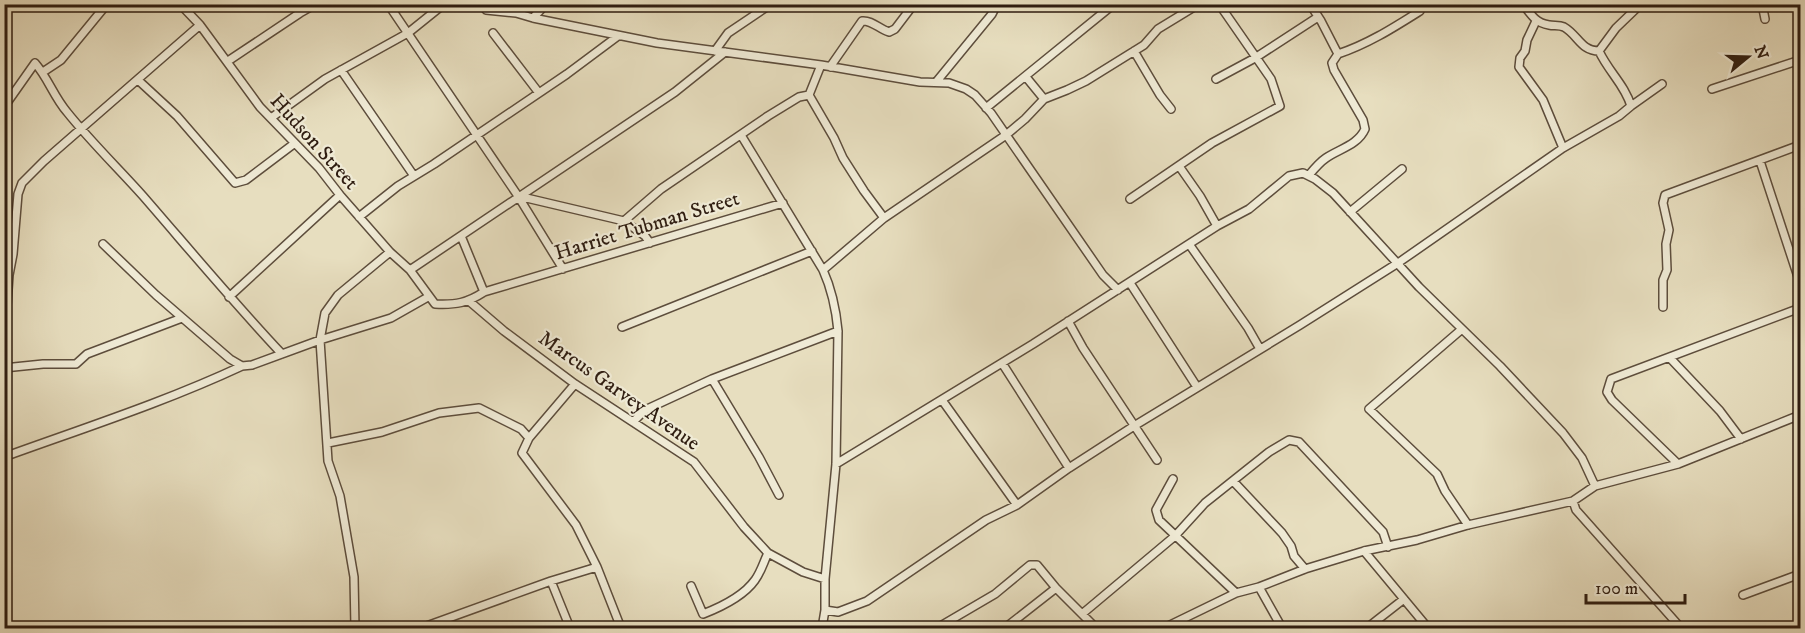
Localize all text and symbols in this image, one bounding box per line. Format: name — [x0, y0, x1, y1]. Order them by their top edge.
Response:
north arrow — [1718, 27, 1778, 87]
text: N — [1750, 43, 1773, 62]
street label: Hudson Street — [264, 89, 364, 196]
street label: Harriet Tubman Street — [552, 185, 743, 266]
street label: Marcus Garvey Avenue — [533, 326, 705, 457]
scale bar — [1586, 567, 1685, 605]
text: 100 m — [1595, 578, 1638, 600]

